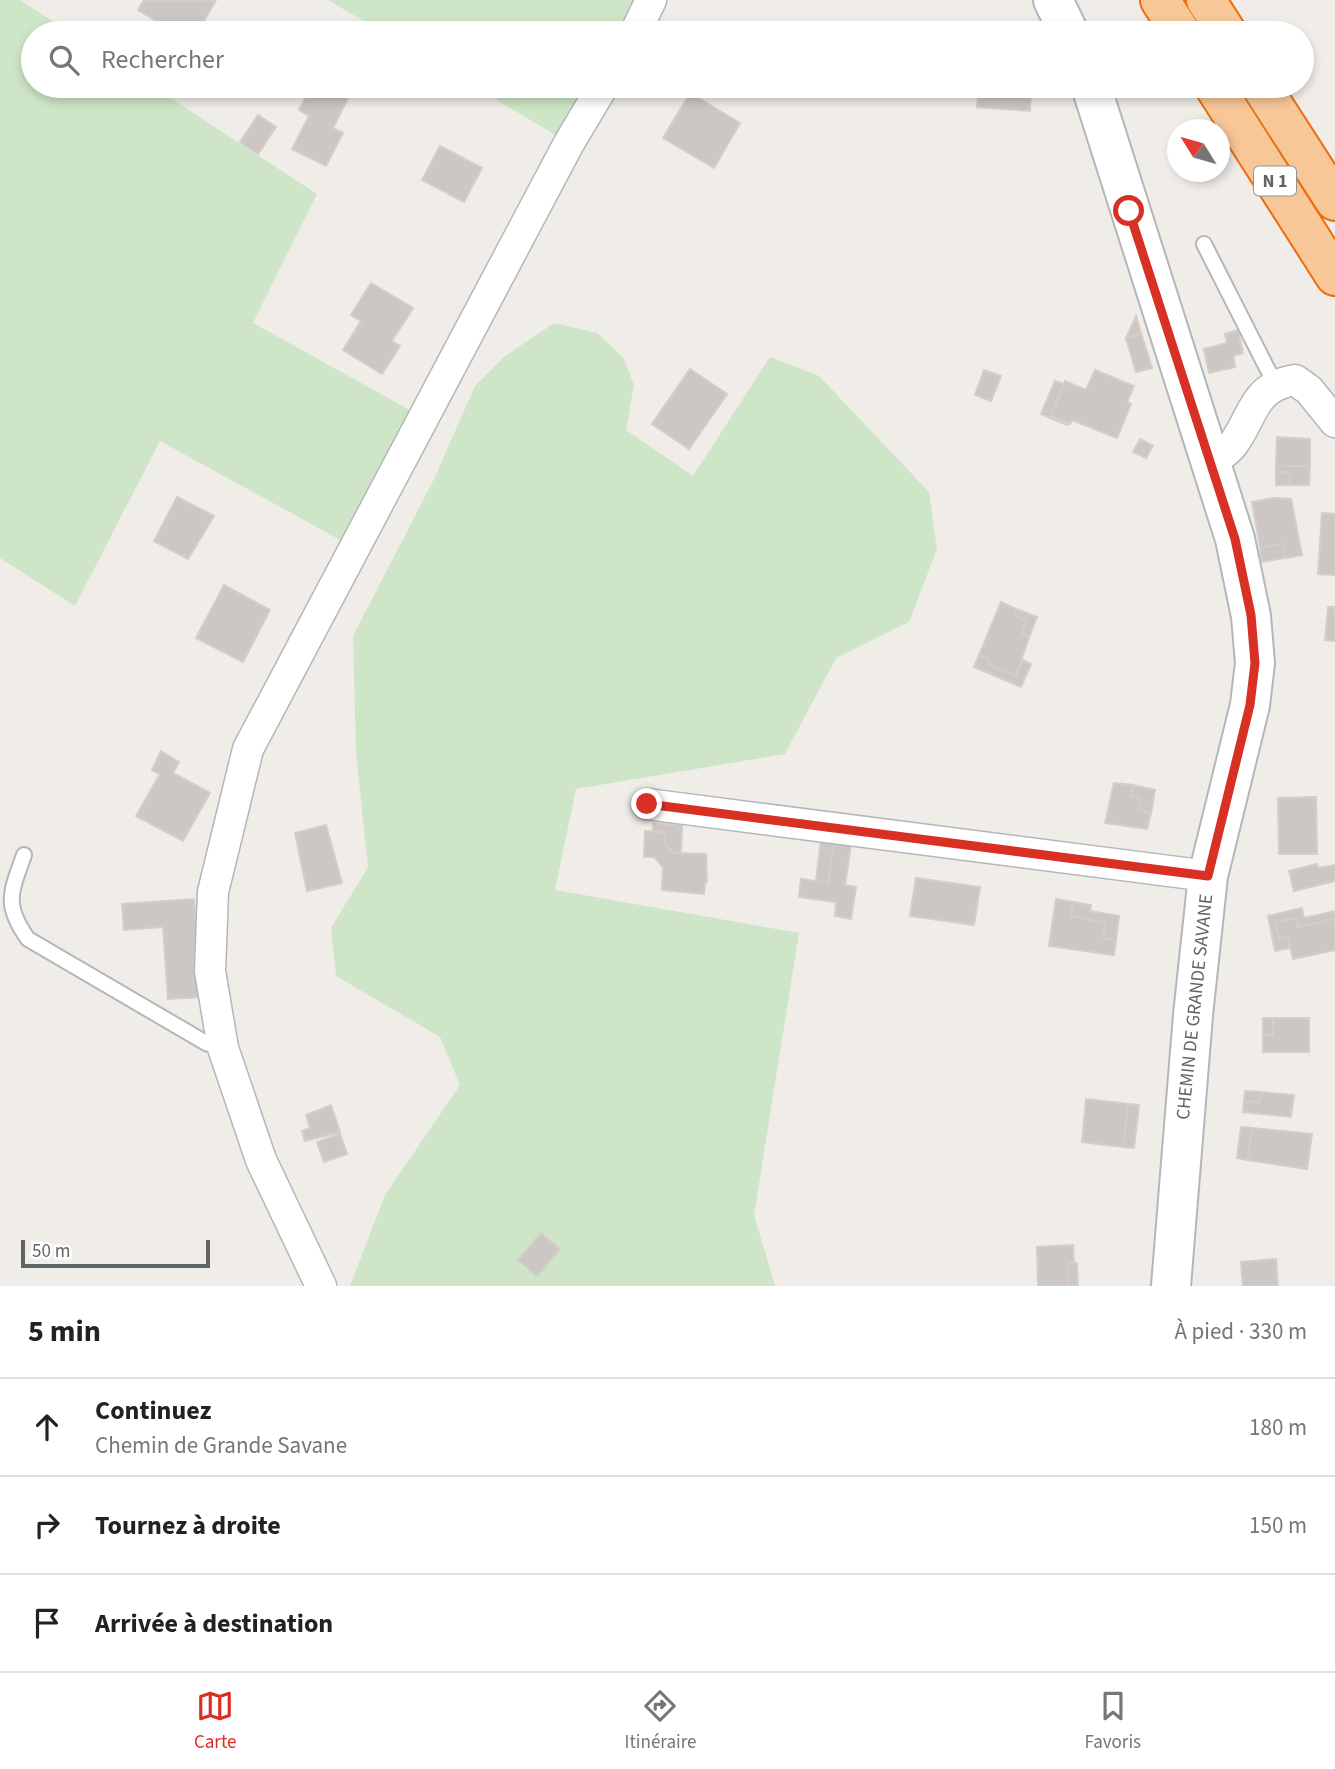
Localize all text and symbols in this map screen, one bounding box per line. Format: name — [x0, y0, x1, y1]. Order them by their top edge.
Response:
search box — [21, 21, 1314, 98]
icon: search — [45, 41, 83, 79]
text: Rechercher — [101, 41, 224, 78]
north arrow — [1167, 119, 1230, 182]
road number: N 1 — [1254, 166, 1296, 196]
route start — [1113, 195, 1144, 226]
route end — [631, 788, 662, 819]
street label: CHEMIN DE GRANDE SAVANE — [1170, 893, 1220, 1121]
scale bar — [21, 1237, 210, 1269]
text: 50 m — [32, 1238, 70, 1265]
text: 5 min — [28, 1310, 101, 1353]
text: À pied · 330 m — [1174, 1315, 1307, 1348]
text: Continuez — [95, 1392, 211, 1429]
icon: ahead — [28, 1408, 66, 1446]
text: 180 m — [1249, 1411, 1307, 1444]
text: Chemin de Grande Savane — [95, 1429, 347, 1462]
icon: right — [28, 1506, 66, 1544]
text: Tournez à droite — [95, 1507, 281, 1544]
text: 150 m — [1249, 1509, 1307, 1542]
icon: arrive — [28, 1604, 66, 1642]
text: Arrivée à destination — [95, 1605, 333, 1642]
tab: Carte — [194, 1687, 237, 1756]
tab: Itinéraire — [624, 1687, 697, 1756]
tab: Favoris — [1084, 1687, 1141, 1756]

